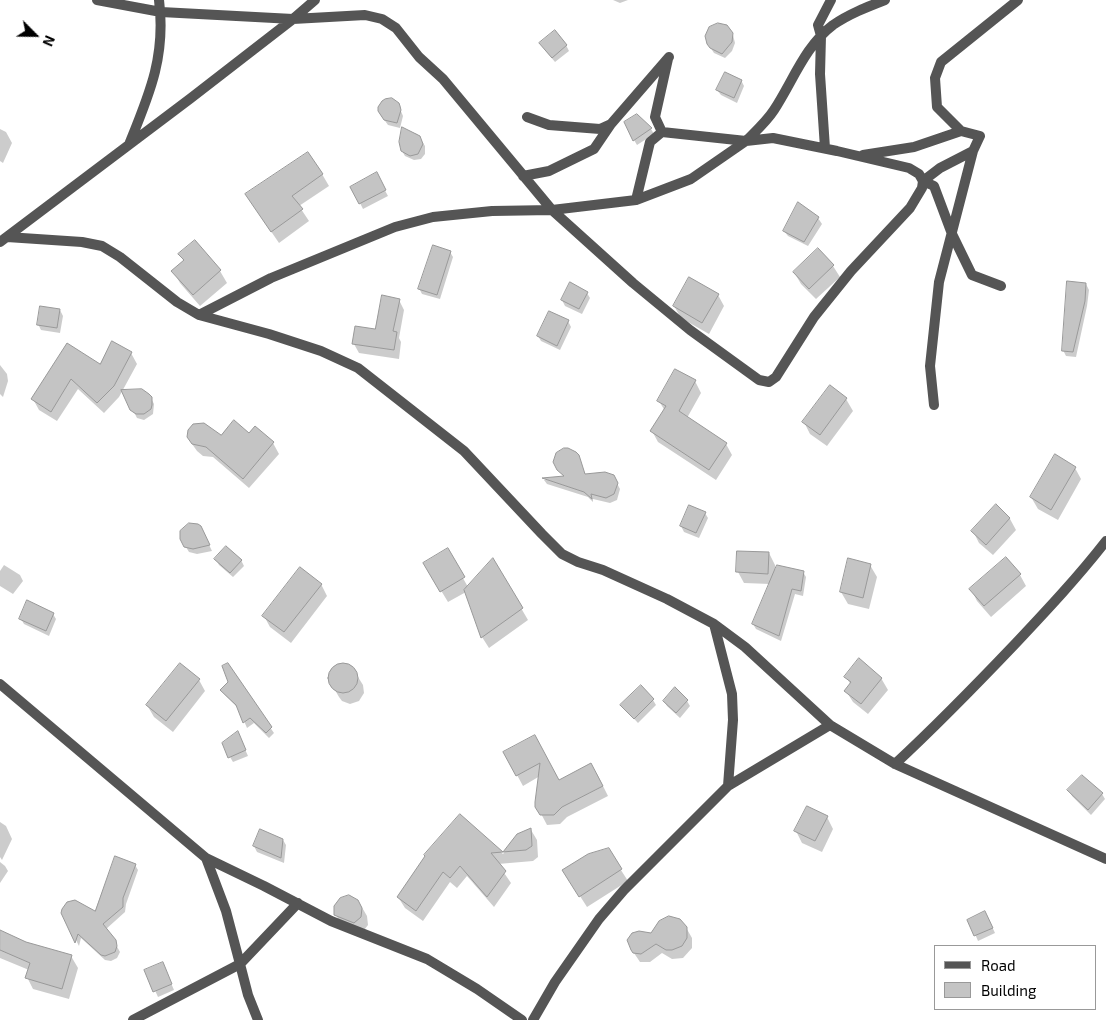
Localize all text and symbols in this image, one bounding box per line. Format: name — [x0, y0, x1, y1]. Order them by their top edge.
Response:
north arrow — [10, 10, 60, 60]
text: N — [39, 33, 59, 49]
legend — [934, 945, 1096, 1010]
text: Road — [981, 956, 1016, 974]
text: Building — [981, 981, 1036, 999]

